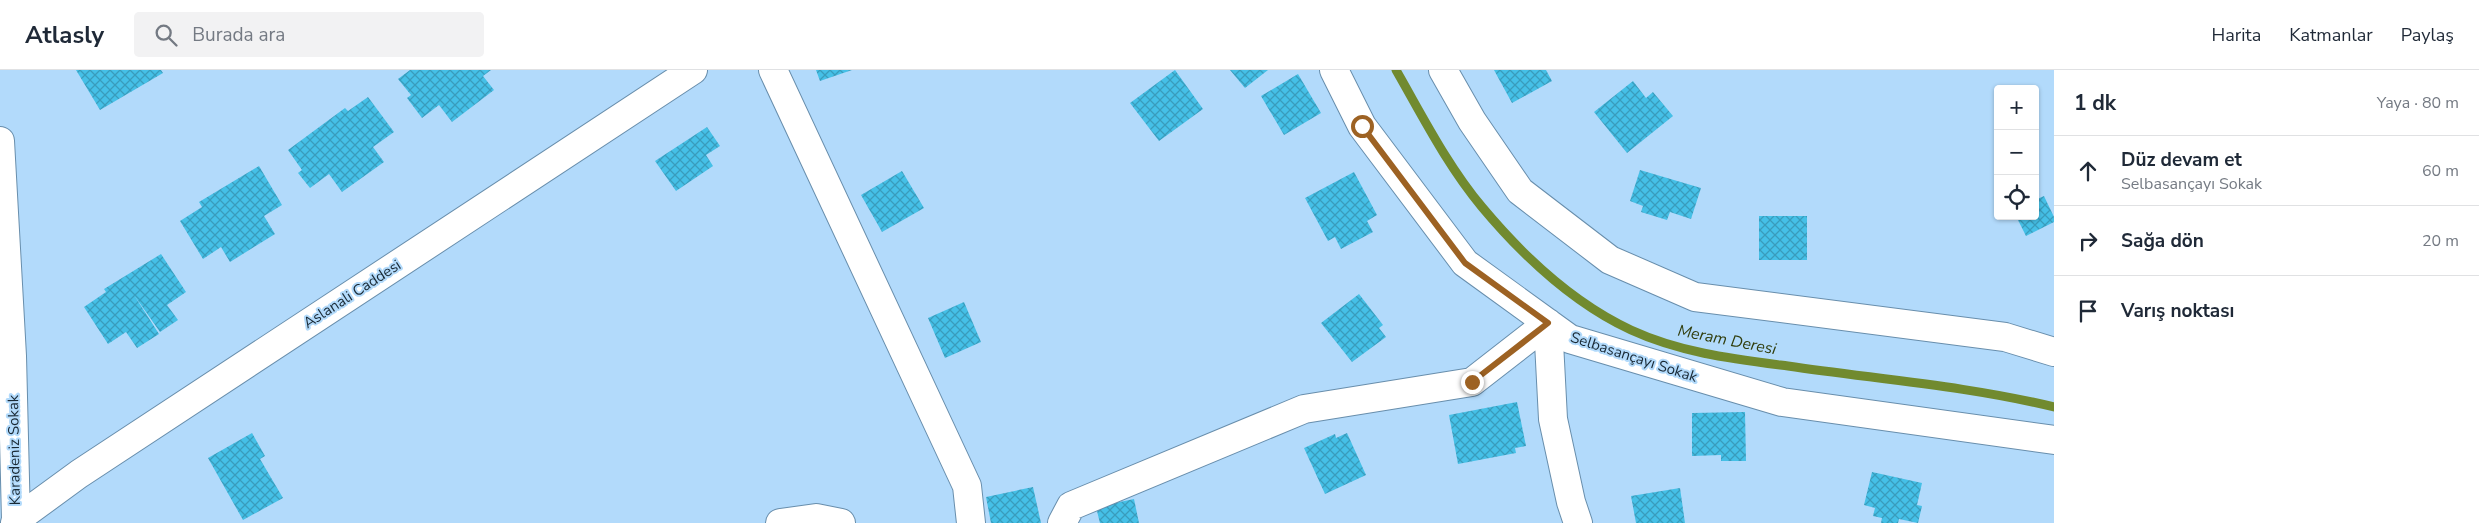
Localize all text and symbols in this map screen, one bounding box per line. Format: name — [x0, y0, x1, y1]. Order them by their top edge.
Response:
search box — [134, 12, 484, 57]
text: Atlasly — [25, 19, 104, 51]
icon: search — [152, 21, 180, 49]
text: Burada ara — [192, 22, 285, 48]
text: Harita — [2212, 23, 2261, 47]
text: Katmanlar — [2289, 23, 2373, 47]
text: Paylaş — [2401, 23, 2454, 47]
map controls — [1994, 85, 2039, 220]
button: + — [1994, 85, 2039, 130]
text: 1 dk — [2074, 89, 2116, 117]
text: Yaya · 80 m — [2377, 92, 2459, 114]
route start — [1351, 115, 1374, 138]
button: − — [1994, 130, 2039, 175]
text: Düz devam et — [2121, 147, 2242, 173]
icon: ahead — [2074, 157, 2102, 185]
text: 60 m — [2422, 160, 2459, 182]
text: Selbasançayı Sokak — [2121, 173, 2262, 195]
button: locate — [1994, 175, 2039, 220]
icon: right — [2074, 227, 2102, 255]
text: Sağa dön — [2121, 228, 2204, 254]
text: 20 m — [2422, 230, 2459, 252]
street label: Aslanali Caddesi — [299, 255, 405, 333]
icon: arrive — [2074, 297, 2102, 325]
text: Varış noktası — [2121, 298, 2234, 324]
water label: Meram Deresi — [1676, 320, 1778, 360]
street label: Selbasançayı Sokak — [1568, 327, 1700, 387]
route end — [1461, 371, 1484, 394]
street label: Karadeniz Sokak — [3, 394, 25, 505]

